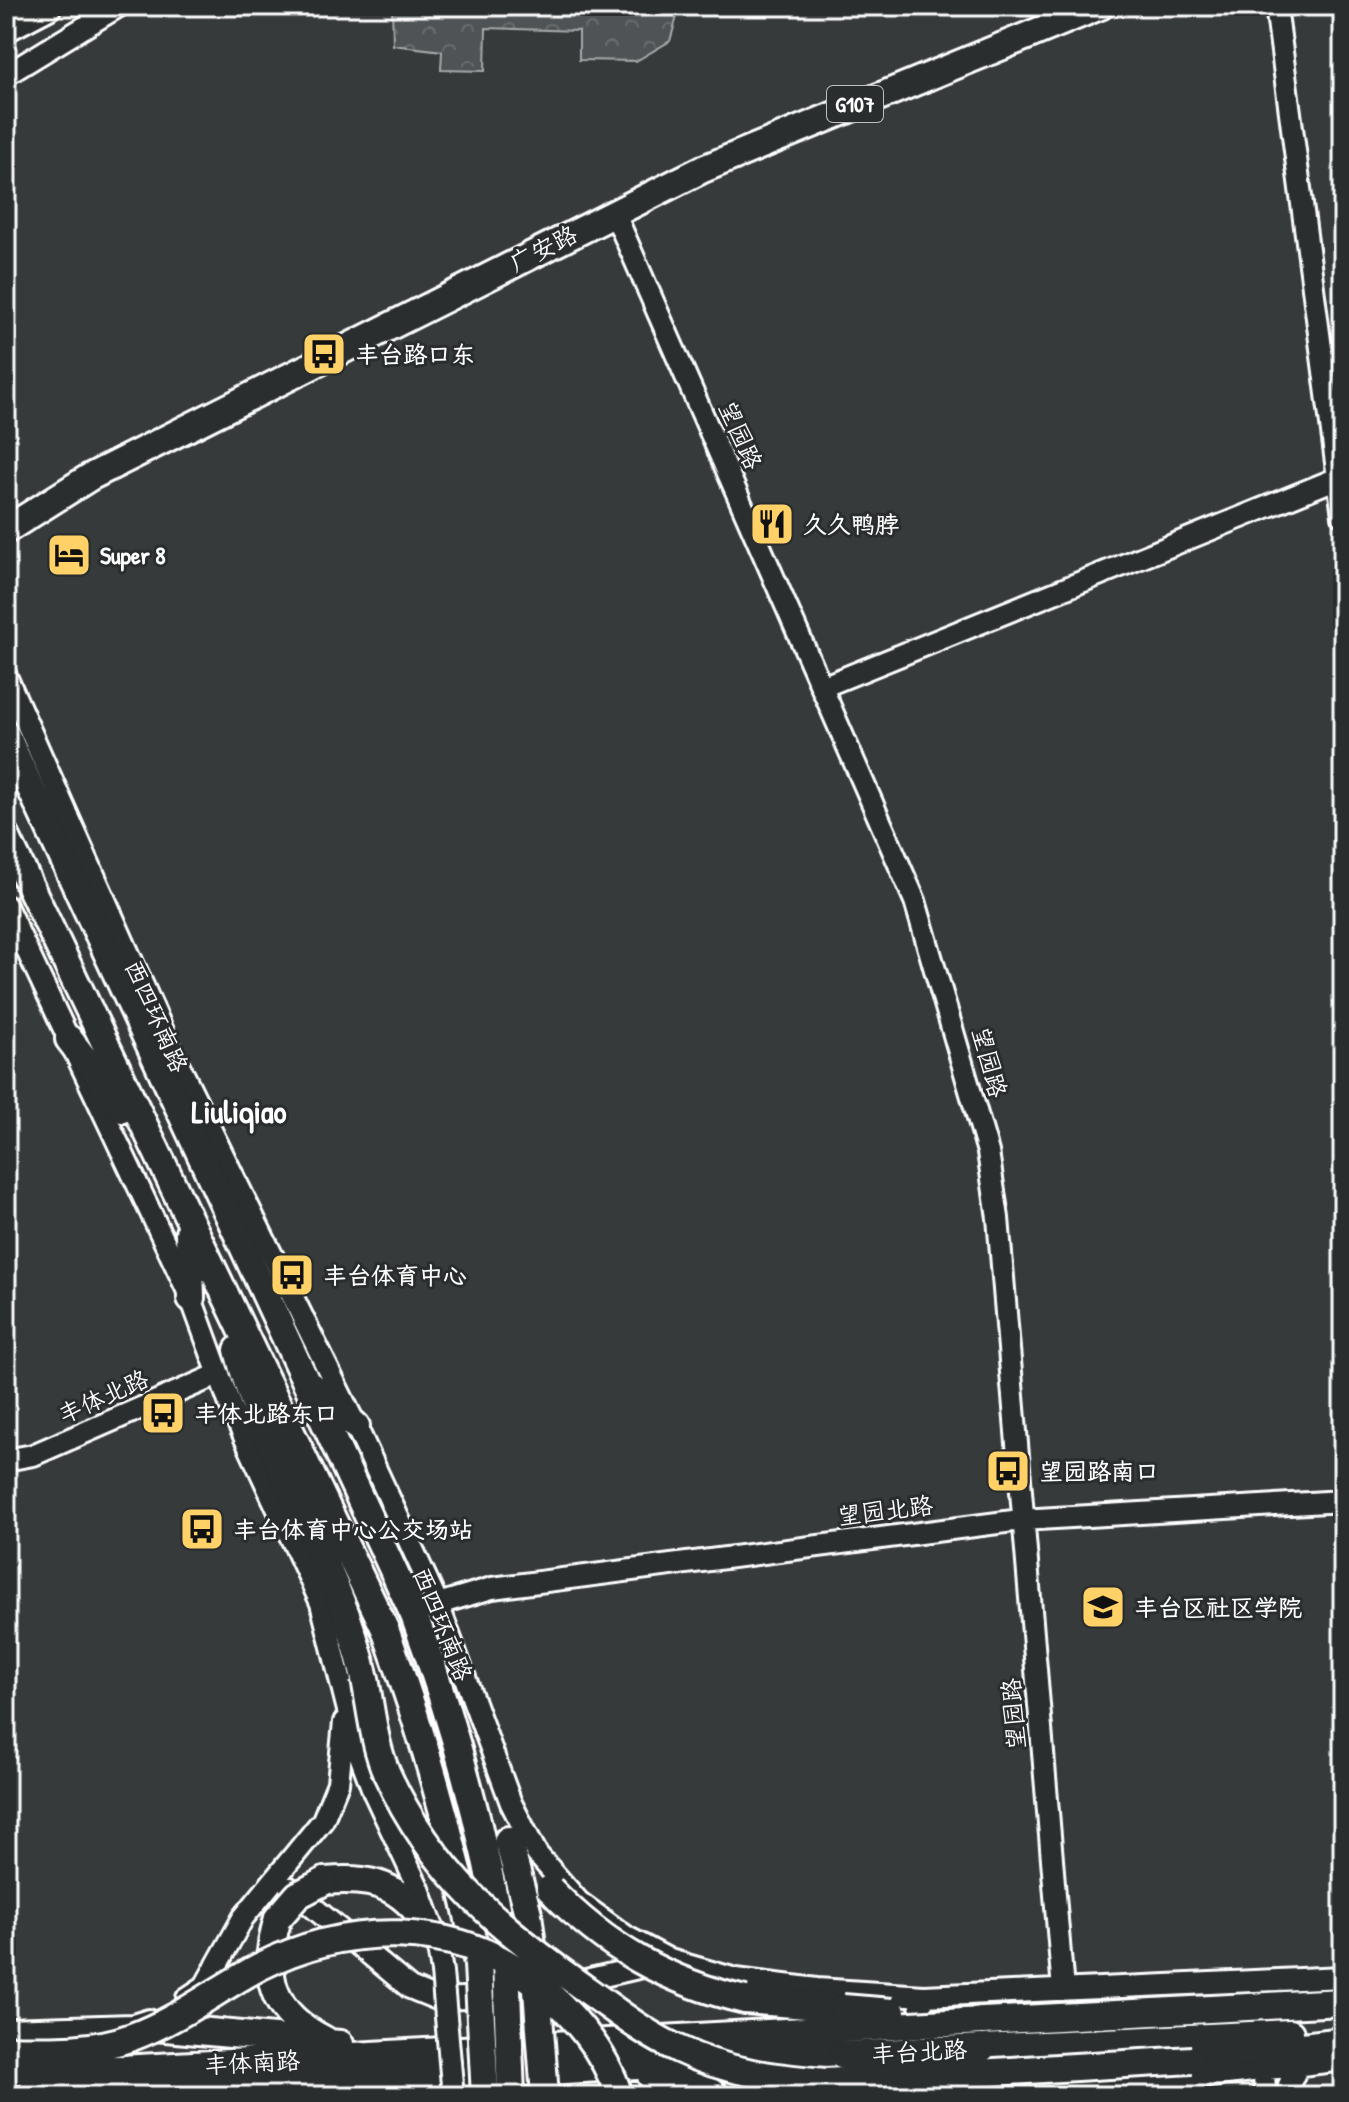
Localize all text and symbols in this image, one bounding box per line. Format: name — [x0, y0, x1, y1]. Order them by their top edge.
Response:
road number: G107 — [827, 86, 883, 122]
street label: 广安路 — [504, 217, 582, 279]
bus stop icon: 丰台路口东 — [300, 330, 348, 378]
place label: 丰台路口东 — [355, 338, 475, 370]
street label: 望园路 — [712, 396, 770, 474]
restaurant icon: 久久鸭脖 — [748, 500, 796, 548]
place label: 久久鸭脖 — [803, 508, 899, 540]
hotel icon: Super 8 — [45, 531, 93, 579]
place label: Super 8 — [100, 539, 166, 572]
street label: 西四环南路 — [118, 955, 196, 1077]
street label: 望园路 — [965, 1023, 1015, 1101]
district label: Liuliqiao — [192, 1090, 287, 1134]
bus stop icon: 丰台体育中心 — [268, 1251, 316, 1299]
place label: 丰台体育中心 — [323, 1259, 467, 1291]
street label: 丰体北路 — [53, 1362, 153, 1430]
bus stop icon: 丰体北路东口 — [139, 1389, 187, 1437]
place label: 丰体北路东口 — [194, 1397, 338, 1429]
bus stop icon: 望园路南口 — [984, 1447, 1032, 1495]
place label: 望园路南口 — [1039, 1455, 1159, 1487]
street label: 望园北路 — [835, 1488, 935, 1532]
bus stop icon: 丰台体育中心公交场站 — [178, 1505, 226, 1553]
place label: 丰台体育中心公交场站 — [233, 1513, 473, 1545]
street label: 西四环南路 — [406, 1562, 480, 1686]
school or university icon: 丰台区社区学院 — [1079, 1583, 1127, 1631]
place label: 丰台区社区学院 — [1134, 1591, 1302, 1623]
street label: 望园路 — [994, 1677, 1032, 1751]
street label: 丰台北路 — [870, 2033, 968, 2069]
street label: 丰体南路 — [203, 2044, 301, 2080]

